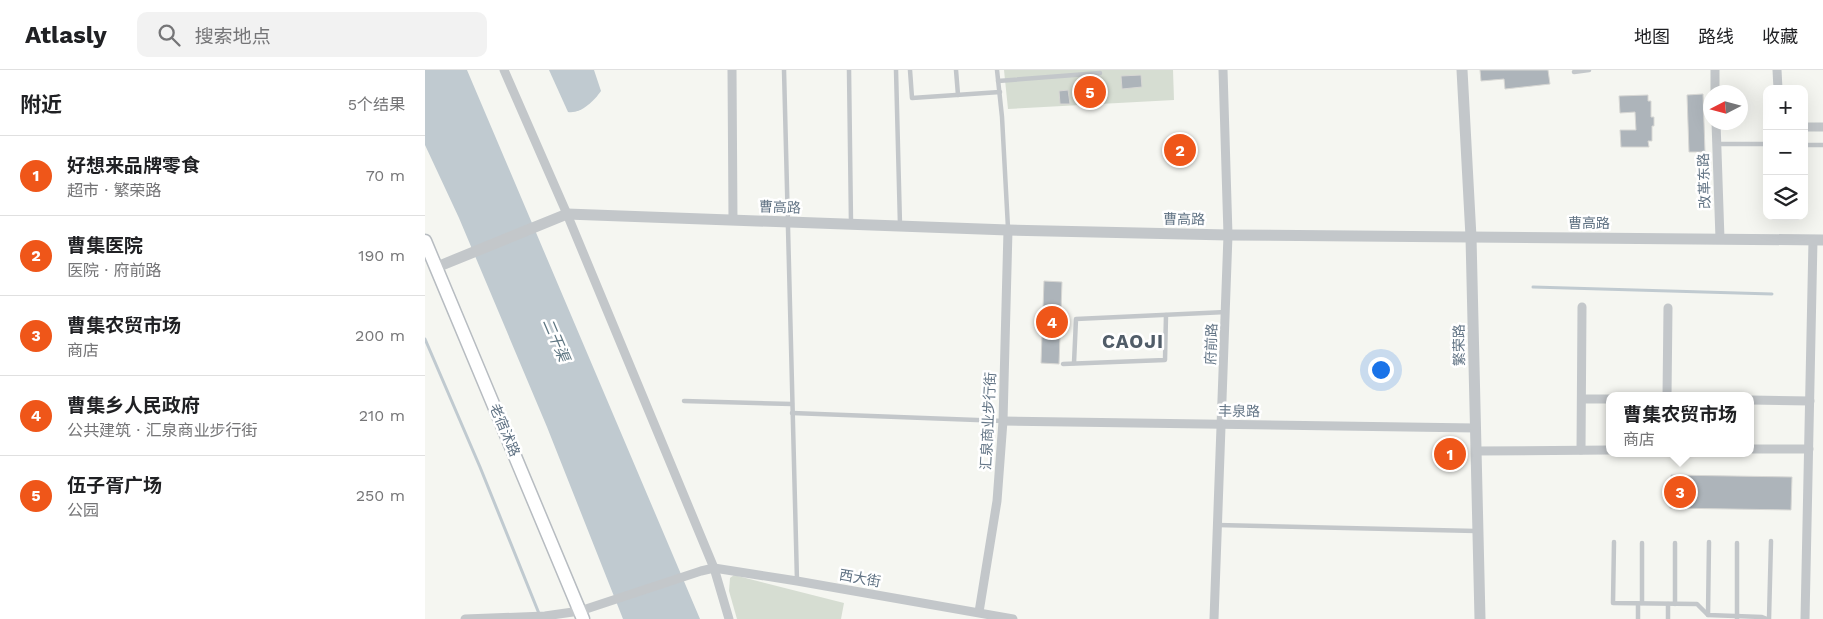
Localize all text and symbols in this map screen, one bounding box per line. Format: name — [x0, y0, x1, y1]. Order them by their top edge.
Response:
search box — [137, 12, 487, 57]
text: Atlasly — [25, 21, 107, 49]
icon: search — [155, 21, 183, 49]
text: 搜索地点 — [195, 25, 271, 48]
text: 地图 — [1634, 26, 1670, 47]
text: 路线 — [1698, 26, 1734, 47]
text: 收藏 — [1762, 26, 1798, 47]
pin: 5 — [1074, 73, 1106, 111]
north arrow — [1703, 85, 1748, 130]
map controls — [1763, 85, 1808, 220]
button: + — [1763, 85, 1808, 130]
text: 附近 — [20, 92, 62, 117]
text: 5个结果 — [348, 95, 405, 114]
button: − — [1763, 130, 1808, 175]
pin: 2 — [1164, 131, 1196, 169]
street label: 改革东路 — [1695, 153, 1713, 209]
text: 好想来品牌零食 — [67, 154, 200, 177]
text: 1 — [33, 166, 39, 185]
text: 70 m — [366, 166, 405, 185]
button: layers — [1763, 175, 1808, 220]
text: 超市 · 繁荣路 — [67, 181, 162, 200]
street label: 曹高路 — [759, 198, 801, 216]
street label: 曹高路 — [1163, 211, 1205, 227]
street label: 曹高路 — [1568, 215, 1610, 231]
text: 曹集医院 — [67, 234, 143, 257]
text: 2 — [31, 246, 41, 265]
text: 190 m — [358, 246, 405, 265]
text: 医院 · 府前路 — [67, 261, 162, 280]
pin: 4 — [1036, 303, 1068, 341]
text: 曹集农贸市场 — [67, 314, 181, 337]
water label: 二干渠 — [539, 316, 574, 366]
street label: 府前路 — [1202, 323, 1220, 365]
street label: 繁荣路 — [1451, 324, 1467, 366]
text: 3 — [31, 326, 41, 345]
text: 200 m — [355, 326, 405, 345]
district label: CAOJI — [1102, 330, 1164, 353]
text: 商店 — [67, 341, 99, 360]
your location — [1368, 357, 1394, 383]
street label: 汇泉商业步行街 — [977, 372, 999, 470]
popup — [1606, 392, 1754, 457]
text: 曹集乡人民政府 — [67, 394, 200, 417]
street label: 老宿沭路 — [487, 401, 523, 459]
street label: 丰泉路 — [1218, 403, 1260, 419]
text: 曹集农贸市场 — [1623, 403, 1737, 426]
text: 4 — [31, 406, 41, 425]
text: 210 m — [359, 406, 405, 425]
text: 公共建筑 · 汇泉商业步行街 — [67, 421, 258, 440]
text: 商店 — [1623, 430, 1655, 449]
pin: 1 — [1434, 435, 1466, 473]
pin: 3 — [1664, 473, 1696, 511]
text: 伍子胥广场 — [67, 474, 162, 497]
text: 5 — [31, 486, 41, 505]
text: 250 m — [356, 486, 405, 505]
text: 公园 — [67, 501, 99, 520]
street label: 西大街 — [838, 566, 882, 590]

